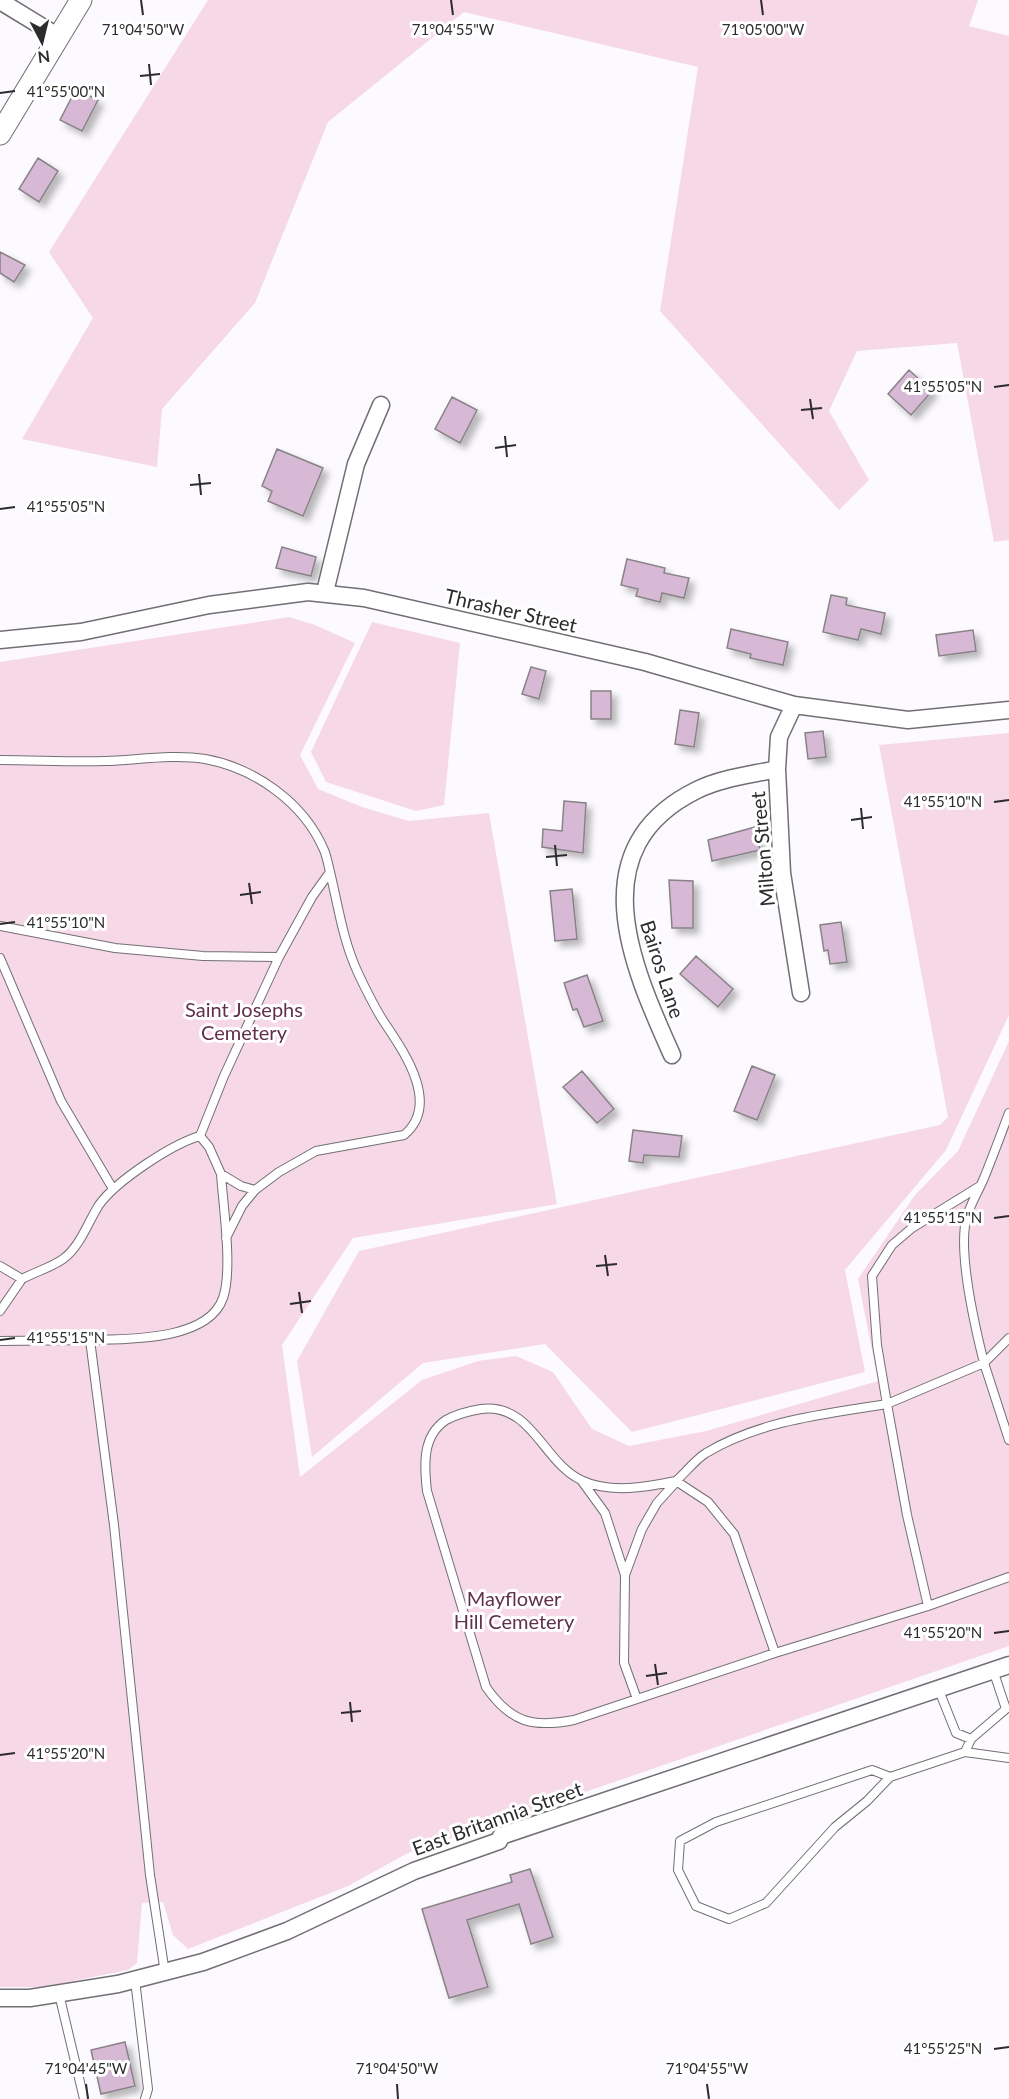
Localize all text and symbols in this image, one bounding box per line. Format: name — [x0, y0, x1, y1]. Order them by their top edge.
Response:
north arrow — [12, 12, 72, 72]
text: 71°04'50"W — [102, 20, 185, 38]
text: 71°04'55"W — [412, 20, 495, 38]
text: 71°05'00"W — [722, 20, 805, 38]
text: N — [37, 47, 51, 68]
text: 41°55'00"N — [27, 82, 105, 100]
text: 41°55'05"N — [904, 377, 982, 395]
text: 41°55'05"N — [27, 497, 105, 515]
street label: Thrasher Street — [443, 583, 579, 637]
street label: Milton Street — [745, 791, 779, 907]
text: 41°55'10"N — [904, 792, 982, 810]
text: 41°55'10"N — [27, 913, 105, 931]
street label: Bairos Lane — [636, 917, 690, 1021]
park label: Saint Josephs Cemetery — [185, 997, 303, 1044]
text: 41°55'15"N — [904, 1208, 982, 1226]
text: 41°55'15"N — [27, 1328, 105, 1346]
park label: Mayflower Hill Cemetery — [454, 1586, 575, 1633]
text: 41°55'20"N — [904, 1623, 982, 1641]
text: 41°55'20"N — [27, 1744, 105, 1762]
street label: East Britannia Street — [409, 1776, 585, 1860]
text: 41°55'25"N — [904, 2039, 982, 2057]
text: 71°04'45"W — [45, 2059, 128, 2077]
text: 71°04'50"W — [356, 2059, 439, 2077]
text: 71°04'55"W — [666, 2059, 749, 2077]

